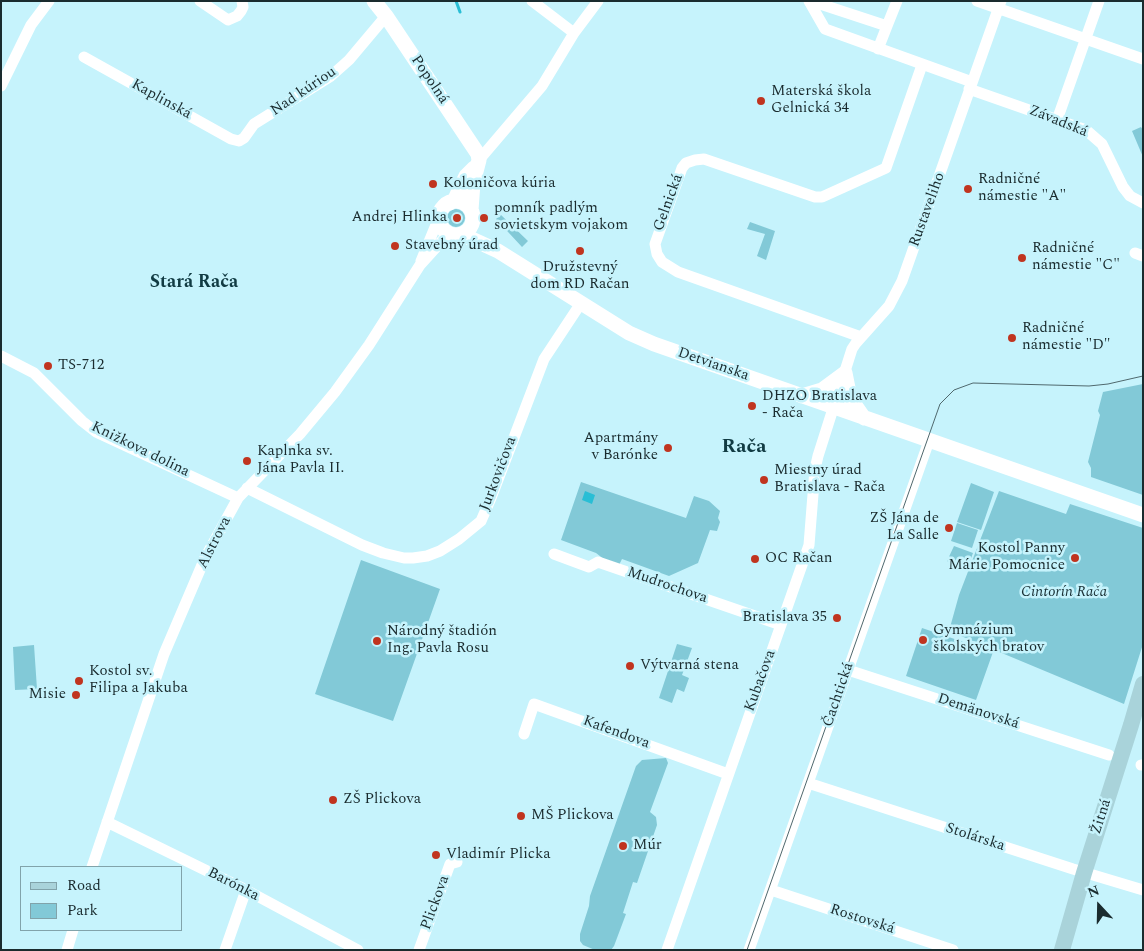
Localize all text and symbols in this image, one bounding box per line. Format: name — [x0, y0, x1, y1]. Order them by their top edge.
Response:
street label: Popolná — [406, 52, 452, 108]
street label: Nad kúriou — [268, 64, 340, 120]
street label: Kaplinská — [128, 76, 194, 124]
place label: Materská škola Gelnická 34 — [771, 83, 871, 118]
marker: Materská škola Gelnická 34 — [755, 95, 767, 107]
street label: Závadská — [1026, 102, 1090, 142]
street label: Rustaveliho — [906, 170, 950, 250]
place label: Radničné námestie "A" — [978, 171, 1066, 206]
street label: Gelnická — [650, 172, 688, 234]
place label: Koloničova kúria — [443, 175, 556, 193]
marker: Koloničova kúria — [427, 178, 439, 190]
marker: Radničné námestie "A" — [962, 183, 974, 195]
place label: pomník padlým sovietskym vojakom — [494, 200, 628, 235]
place label: Andrej Hlinka — [351, 209, 447, 227]
marker: Andrej Hlinka — [451, 212, 463, 224]
marker: pomník padlým sovietskym vojakom — [478, 212, 490, 224]
place label: Stavebný úrad — [405, 237, 498, 255]
marker: Stavebný úrad — [389, 240, 401, 252]
place label: Radničné námestie "C" — [1032, 240, 1120, 275]
marker: Družstevný dom RD Račan — [574, 245, 586, 257]
marker: Radničné námestie "C" — [1016, 252, 1028, 264]
place label: Družstevný dom RD Račan — [530, 259, 630, 294]
district label: Stará Rača — [150, 272, 238, 294]
place label: Radničné námestie "D" — [1022, 320, 1111, 355]
marker: Radničné námestie "D" — [1006, 332, 1018, 344]
street label: Detvianska — [675, 344, 751, 386]
place label: TS-712 — [58, 357, 104, 375]
marker: TS-712 — [42, 360, 54, 372]
place label: DHZO Bratislava - Rača — [762, 388, 877, 423]
marker: DHZO Bratislava - Rača — [746, 400, 758, 412]
street label: Knižkova dolina — [88, 418, 192, 482]
place label: Apartmány v Barónke — [583, 430, 658, 465]
street label: Jurkovičova — [477, 434, 521, 514]
district label: Rača — [722, 436, 766, 460]
marker: Apartmány v Barónke — [662, 442, 674, 454]
place label: Kaplnka sv. Jána Pavla II. — [257, 443, 344, 478]
marker: Kaplnka sv. Jána Pavla II. — [241, 455, 253, 467]
place label: Miestny úrad Bratislava - Rača — [774, 462, 885, 497]
marker: Miestny úrad Bratislava - Rača — [758, 474, 770, 486]
place label: ZŠ Jána de La Salle — [869, 510, 939, 545]
street label: Alstrova — [194, 514, 236, 572]
marker: ZŠ Jána de La Salle — [943, 522, 955, 534]
place label: Kostol Panny Márie Pomocnice — [948, 540, 1065, 575]
place label: OC Račan — [765, 550, 833, 568]
marker: Kostol Panny Márie Pomocnice — [1069, 552, 1081, 564]
marker: OC Račan — [749, 553, 761, 565]
street label: Mudrochova — [624, 564, 710, 608]
park label: Cintorín Rača — [1021, 584, 1107, 602]
place label: Bratislava 35 — [742, 609, 827, 627]
marker: Bratislava 35 — [831, 612, 843, 624]
place label: Gymnázium školských bratov — [933, 622, 1044, 657]
place label: Národný štadión Ing. Pavla Rosu — [387, 623, 497, 658]
marker: Gymnázium školských bratov — [917, 634, 929, 646]
marker: Národný štadión Ing. Pavla Rosu — [371, 635, 383, 647]
street label: Kubačova — [742, 648, 780, 714]
place label: Výtvarná stena — [640, 657, 739, 675]
marker: Výtvarná stena — [624, 660, 636, 672]
street label: Čachtická — [820, 660, 858, 730]
place label: Kostol sv. Filipa a Jakuba — [89, 663, 188, 698]
marker: Kostol sv. Filipa a Jakuba — [73, 675, 85, 687]
place label: Misie — [28, 686, 66, 704]
marker: Misie — [70, 689, 82, 701]
street label: Demänovská — [935, 690, 1021, 734]
street label: Kafendova — [580, 713, 652, 753]
place label: ZŠ Plickova — [343, 791, 421, 809]
marker: ZŠ Plickova — [327, 794, 339, 806]
street label: Žitná — [1088, 797, 1116, 837]
place label: MŠ Plickova — [531, 807, 614, 825]
marker: MŠ Plickova — [515, 810, 527, 822]
street label: Stolárska — [943, 820, 1007, 856]
place label: Múr — [633, 837, 662, 855]
marker: Múr — [617, 840, 629, 852]
place label: Vladimír Plicka — [446, 846, 550, 864]
marker: Vladimír Plicka — [430, 849, 442, 861]
street label: Barónka — [204, 864, 262, 906]
legend — [20, 866, 182, 931]
street label: Plickova — [418, 873, 454, 933]
text: Road — [67, 874, 101, 897]
text: N — [1084, 880, 1103, 903]
north arrow — [1074, 881, 1124, 931]
text: Park — [67, 899, 98, 922]
street label: Rostovská — [827, 901, 897, 939]

